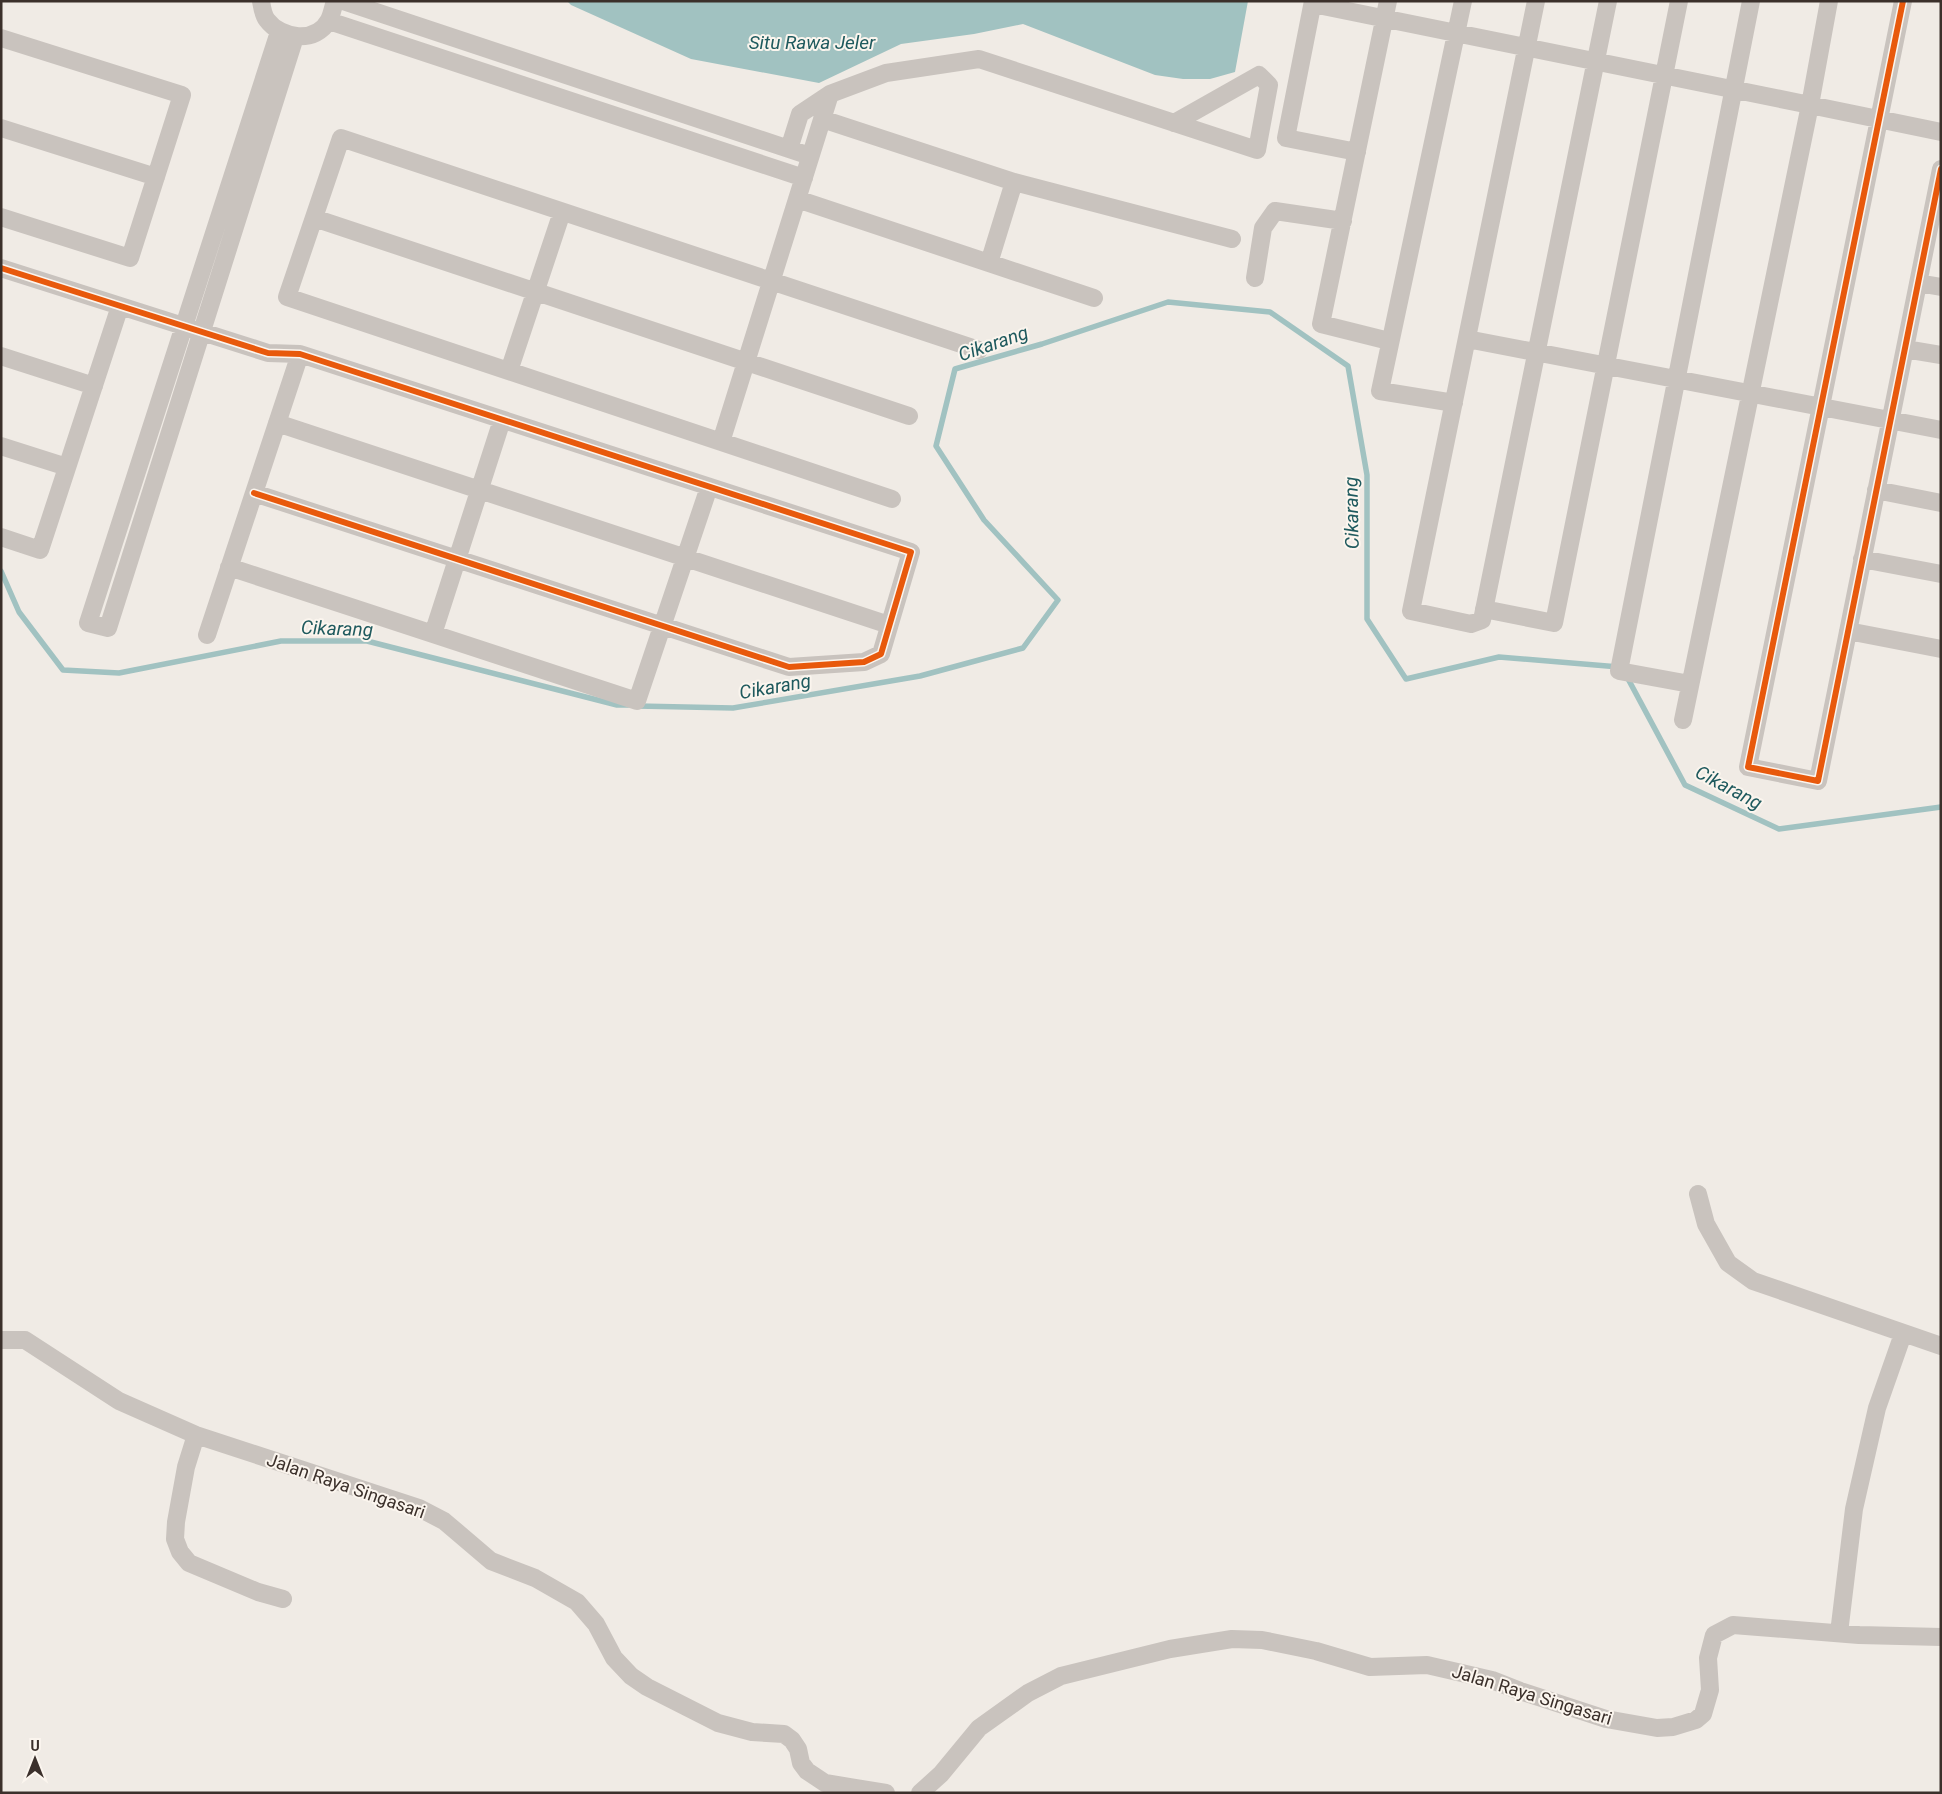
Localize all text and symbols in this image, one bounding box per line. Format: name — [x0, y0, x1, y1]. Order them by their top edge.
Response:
water label: Situ Rawa Jeler — [749, 31, 876, 54]
water label: Cikarang — [955, 321, 1031, 366]
water label: Cikarang — [1339, 477, 1364, 549]
water label: Cikarang — [300, 616, 374, 641]
water label: Cikarang — [737, 669, 813, 704]
water label: Cikarang — [1691, 760, 1766, 815]
street label: Jalan Raya Singasari — [264, 1449, 428, 1523]
street label: Jalan Raya Singasari — [1450, 1660, 1615, 1729]
north arrow — [10, 1734, 60, 1784]
text: U — [30, 1738, 40, 1754]

